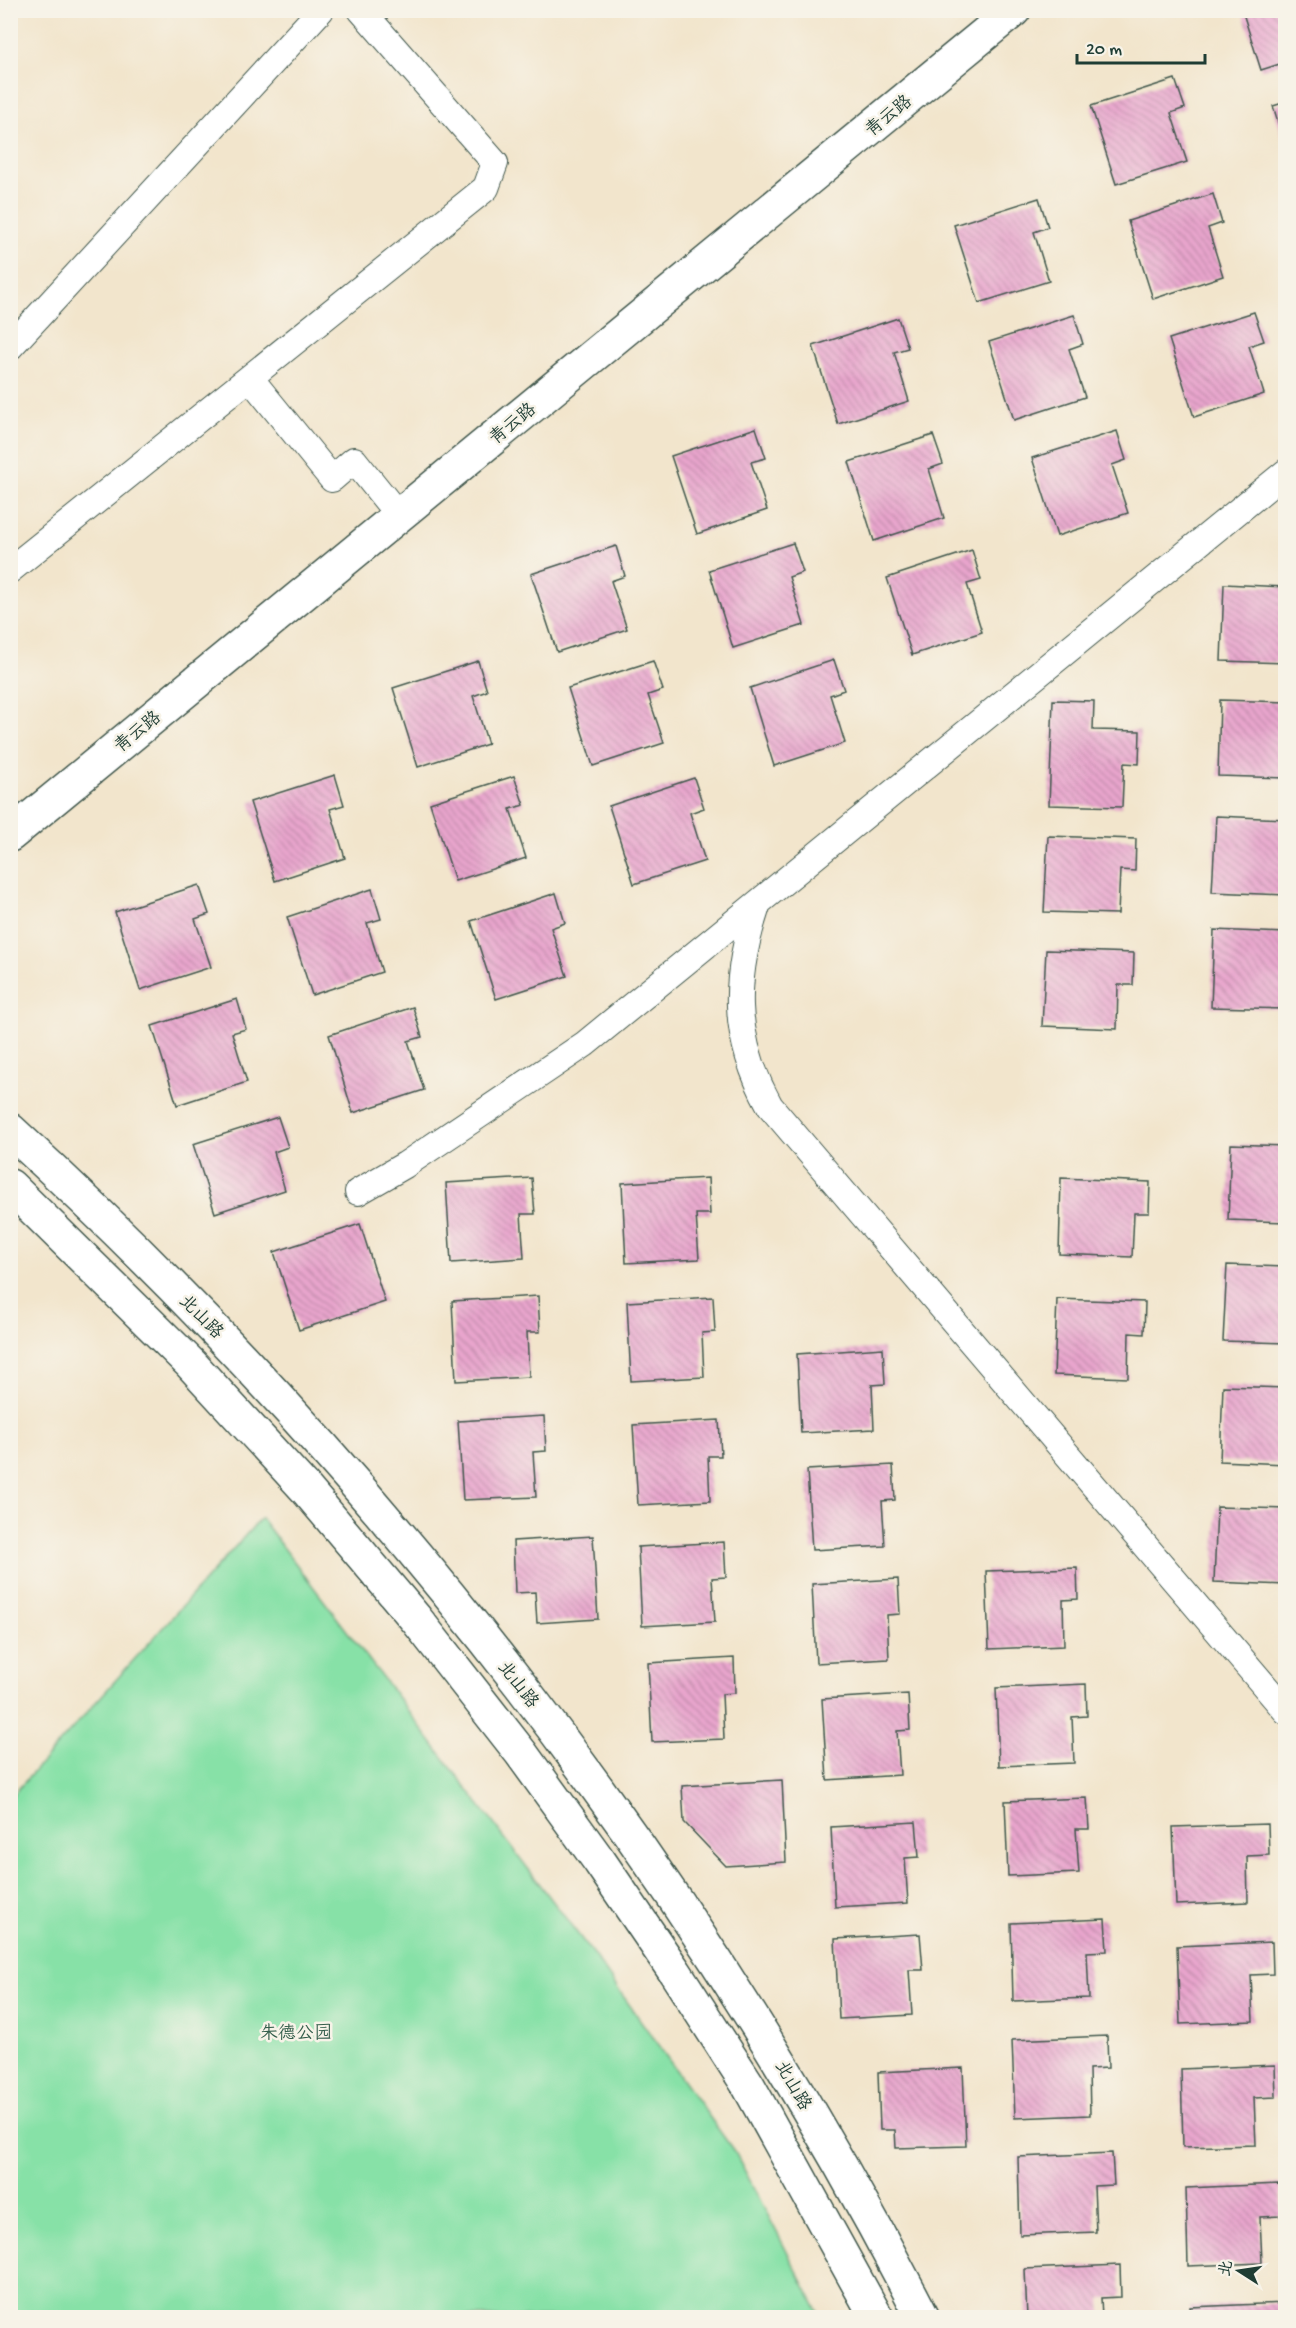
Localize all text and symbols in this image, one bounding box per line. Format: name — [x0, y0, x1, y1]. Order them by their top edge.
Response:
scale bar — [1077, 27, 1204, 65]
text: 20 m — [1086, 40, 1122, 61]
street label: 青云路 — [861, 91, 917, 142]
street label: 青云路 — [485, 399, 541, 450]
street label: 青云路 — [110, 707, 166, 758]
street label: 北山路 — [174, 1291, 227, 1344]
street label: 北山路 — [492, 1657, 543, 1713]
park label: 朱德公园 — [260, 2023, 332, 2045]
street label: 北山路 — [769, 2057, 815, 2115]
north arrow — [1209, 2241, 1269, 2301]
text: 北 — [1216, 2259, 1239, 2278]

